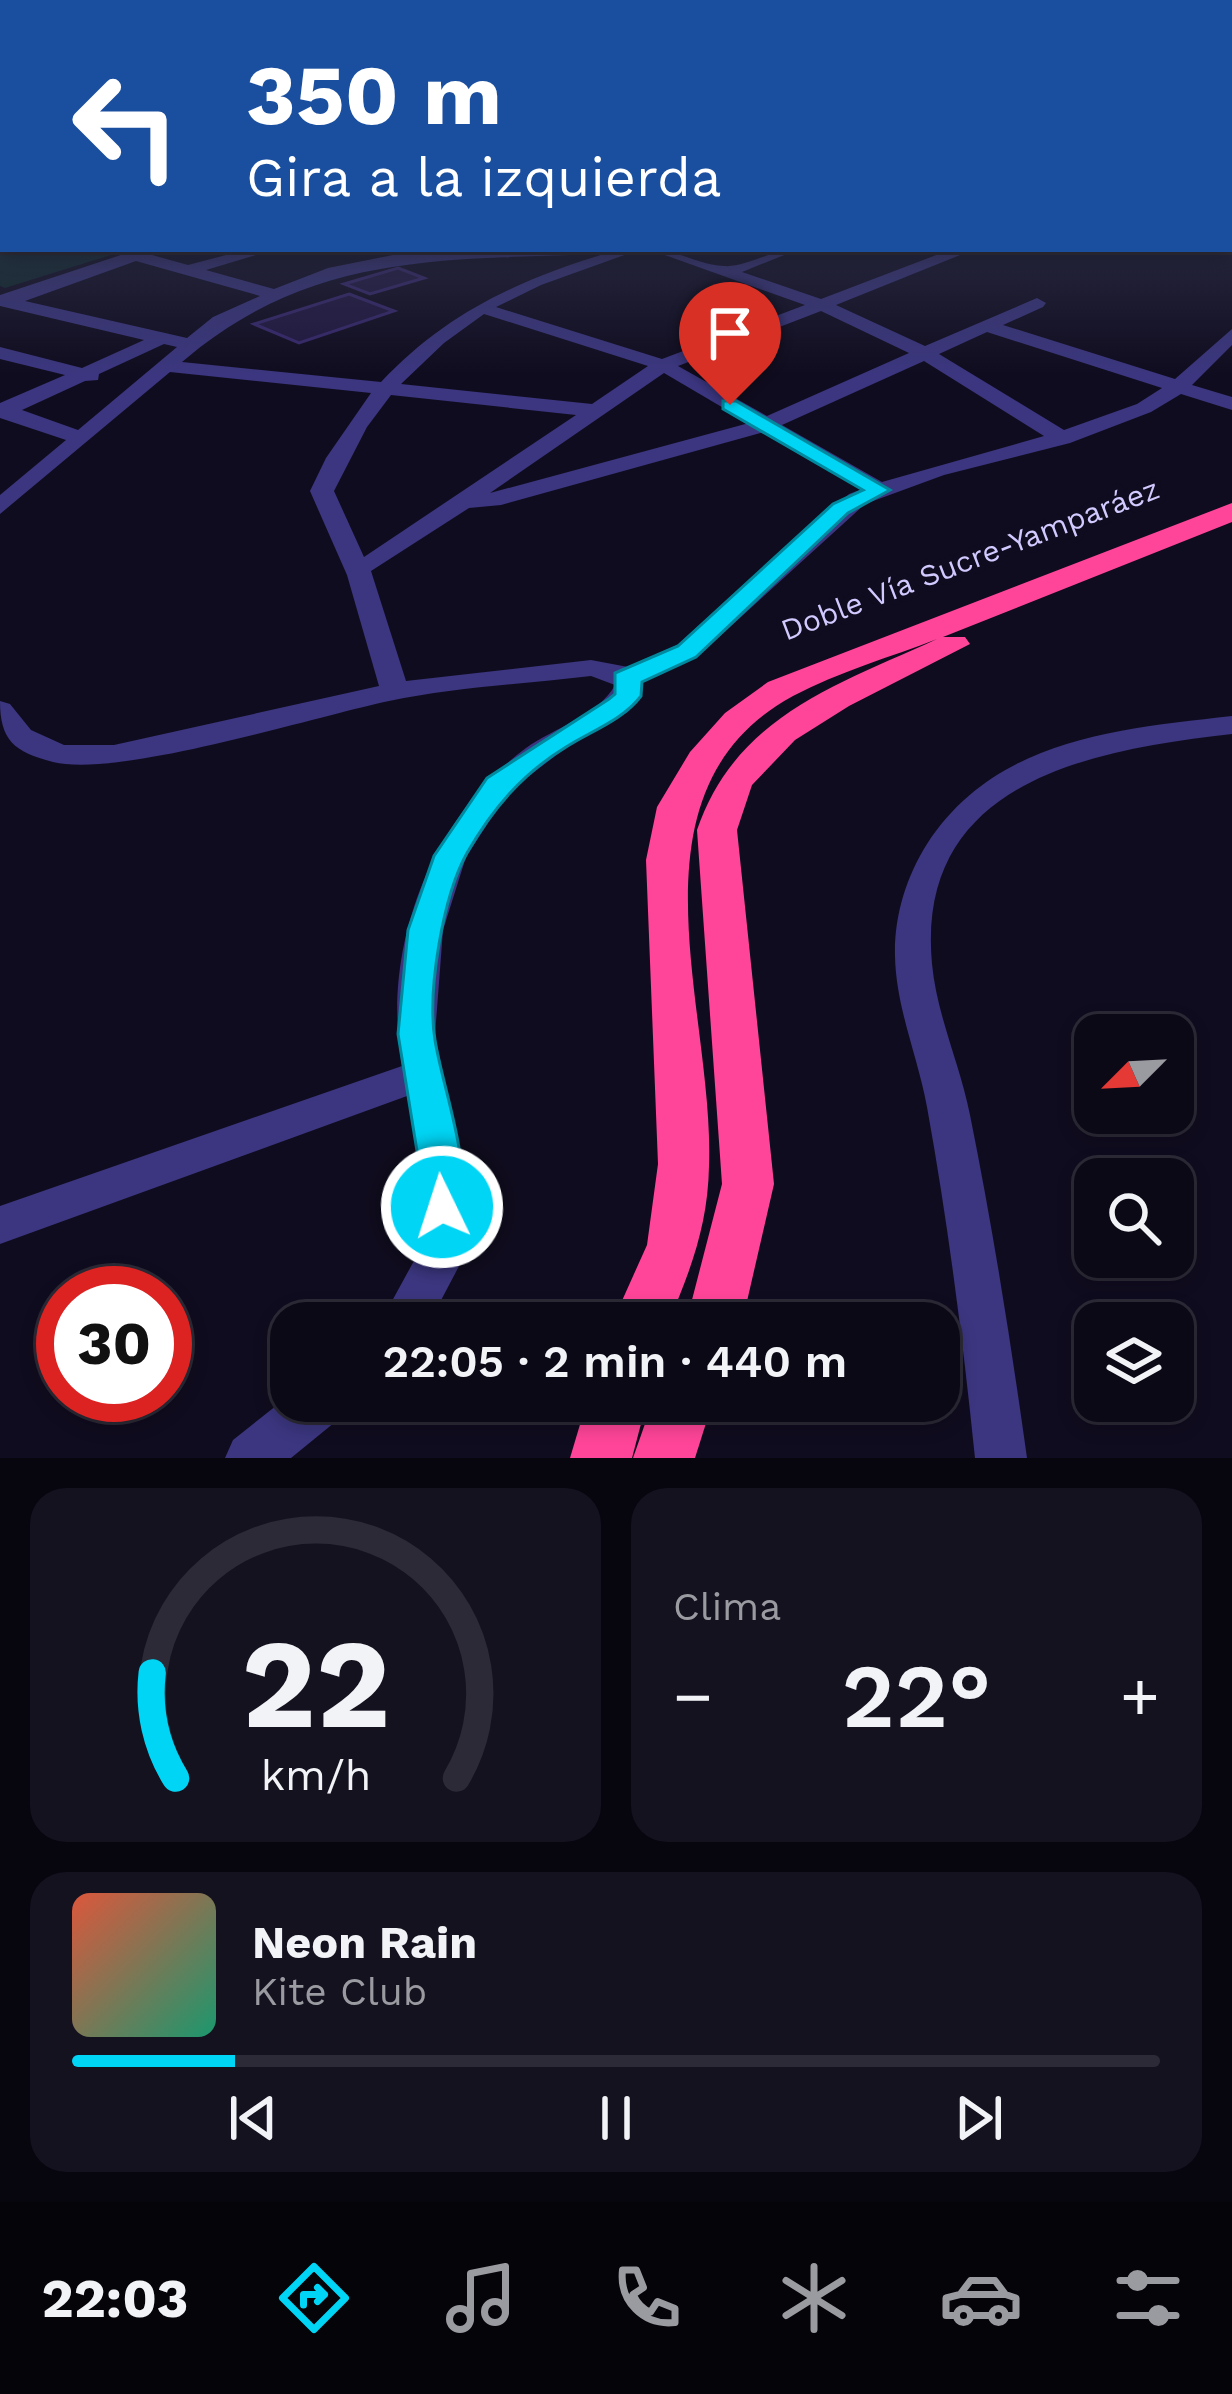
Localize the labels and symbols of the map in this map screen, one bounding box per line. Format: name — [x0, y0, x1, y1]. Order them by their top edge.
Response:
pin — [679, 282, 781, 405]
street label: Doble Vía Sucre-Yamparáez — [776, 471, 1164, 647]
north arrow — [1074, 1014, 1194, 1134]
position arrow — [379, 1144, 505, 1270]
speed limit sign: 30 — [36, 1266, 192, 1422]

